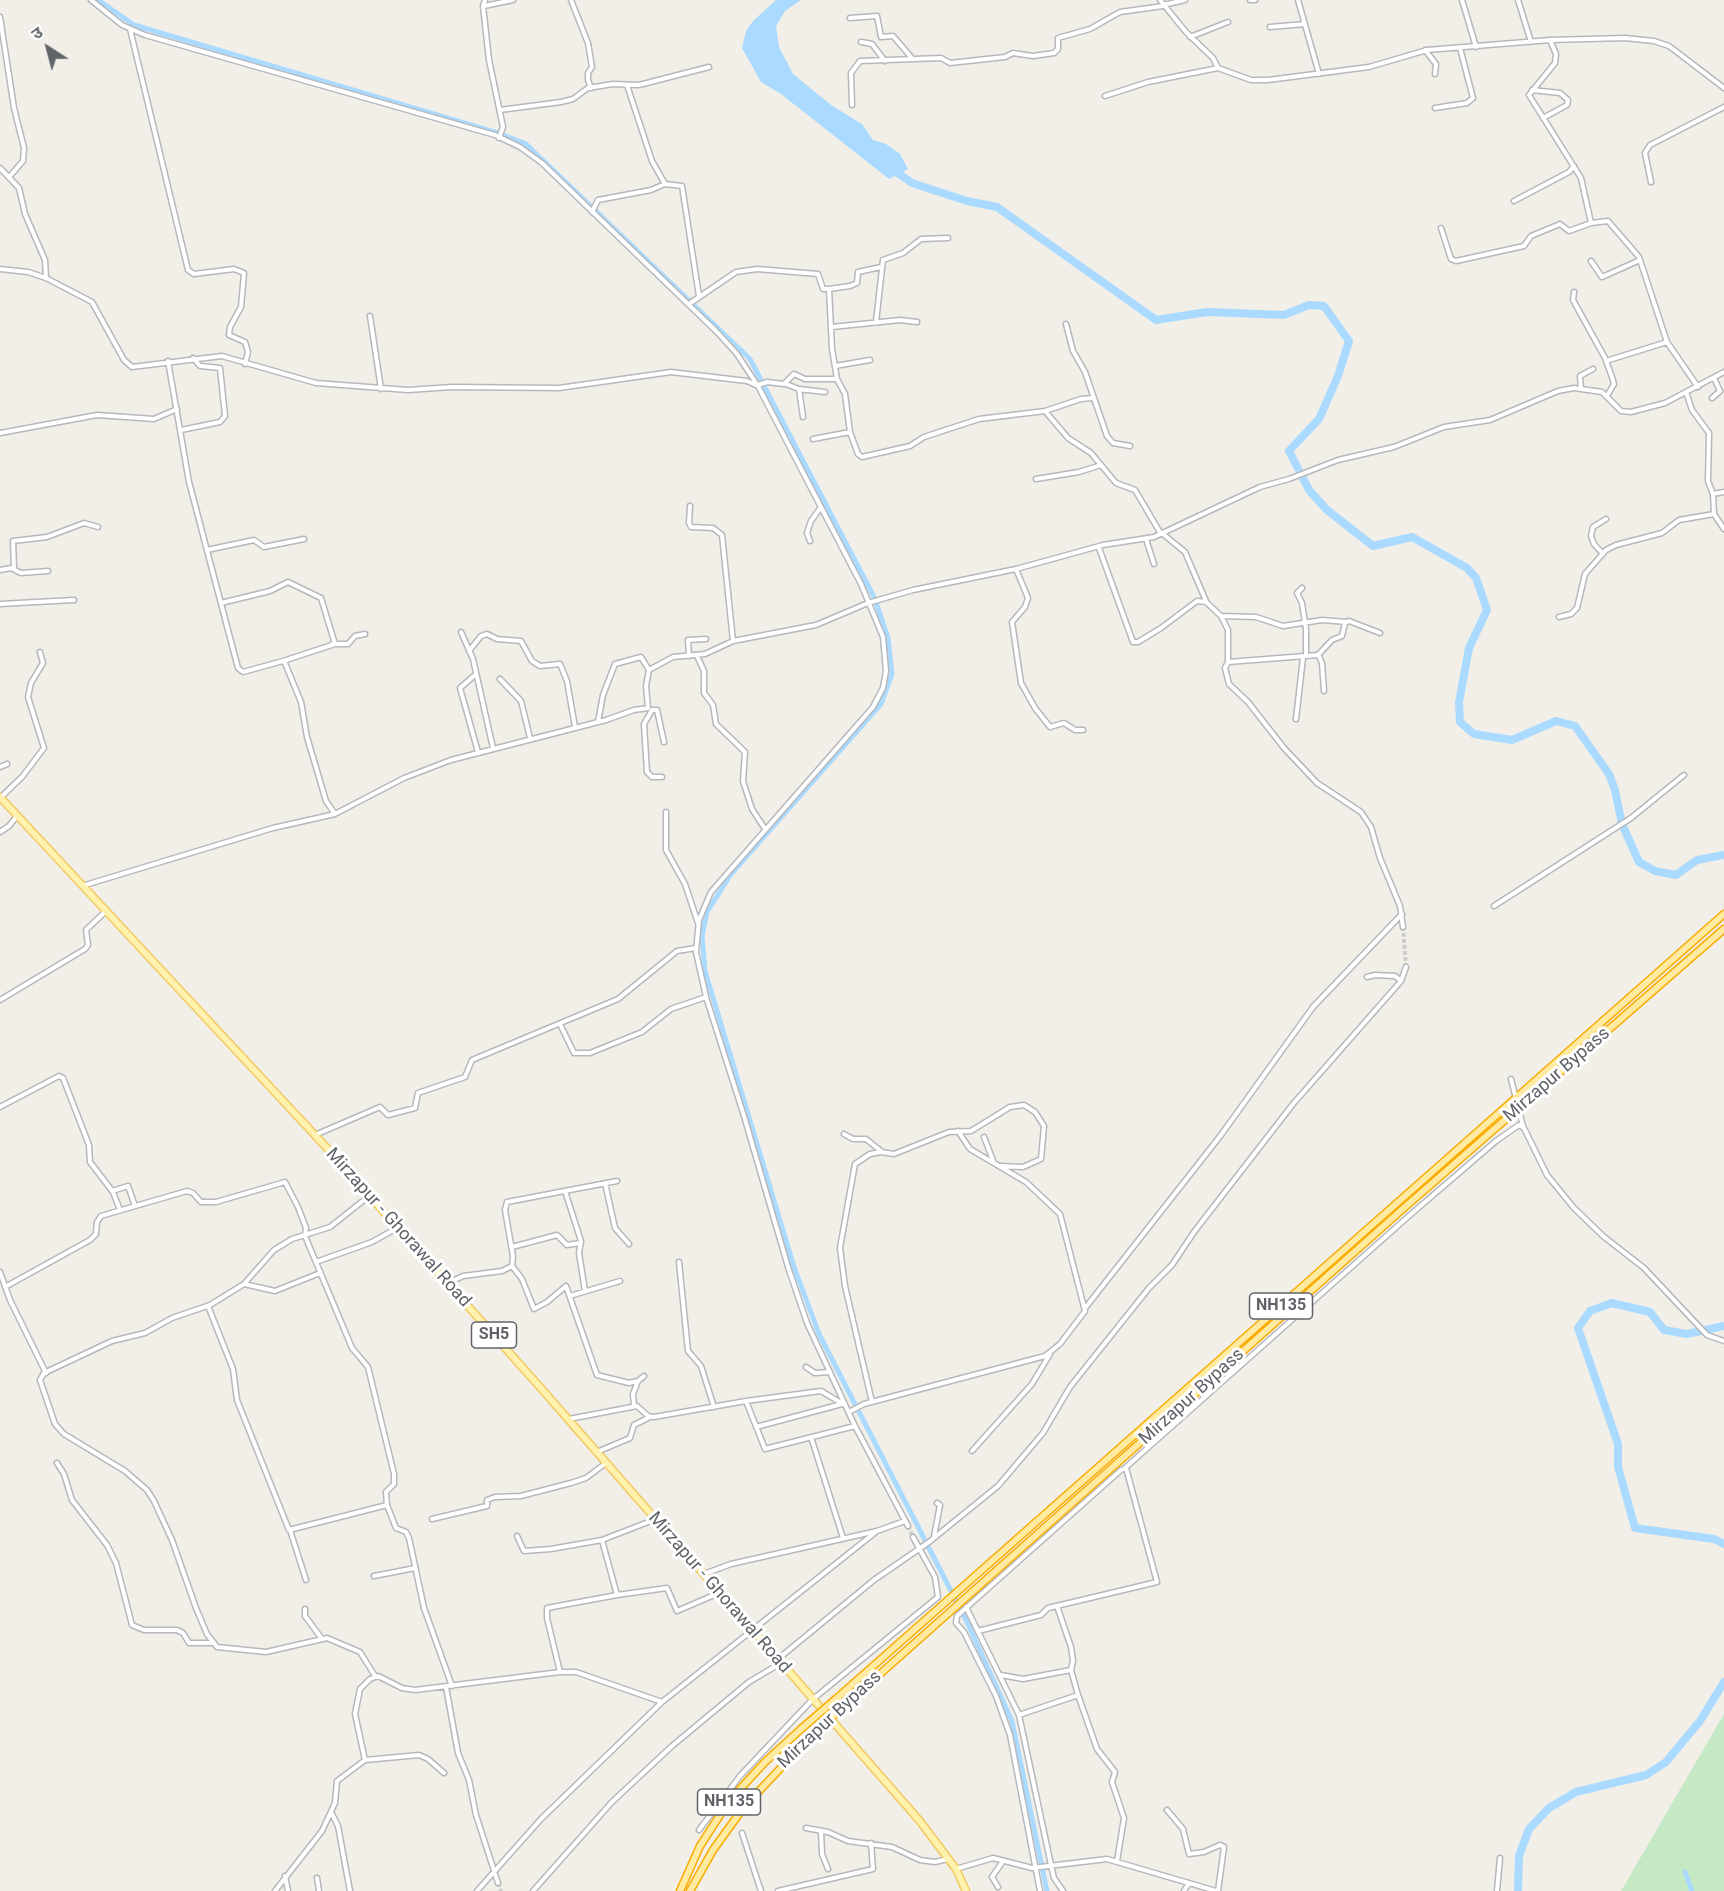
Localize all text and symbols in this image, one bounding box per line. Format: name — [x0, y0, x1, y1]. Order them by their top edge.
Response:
north arrow — [18, 18, 78, 78]
text: उ — [28, 23, 47, 43]
street label: Mirzapur Bypass — [1499, 1023, 1615, 1127]
street label: Mirzapur - Ghorawal Road — [321, 1144, 475, 1312]
road number: NH135 — [1250, 1293, 1312, 1319]
road number: SH5 — [472, 1322, 516, 1348]
street label: Mirzapur Bypass — [1135, 1344, 1249, 1450]
street label: Mirzapur - Ghorawal Road — [643, 1508, 795, 1678]
street label: Mirzapur Bypass — [774, 1667, 886, 1773]
road number: NH135 — [698, 1789, 760, 1815]

